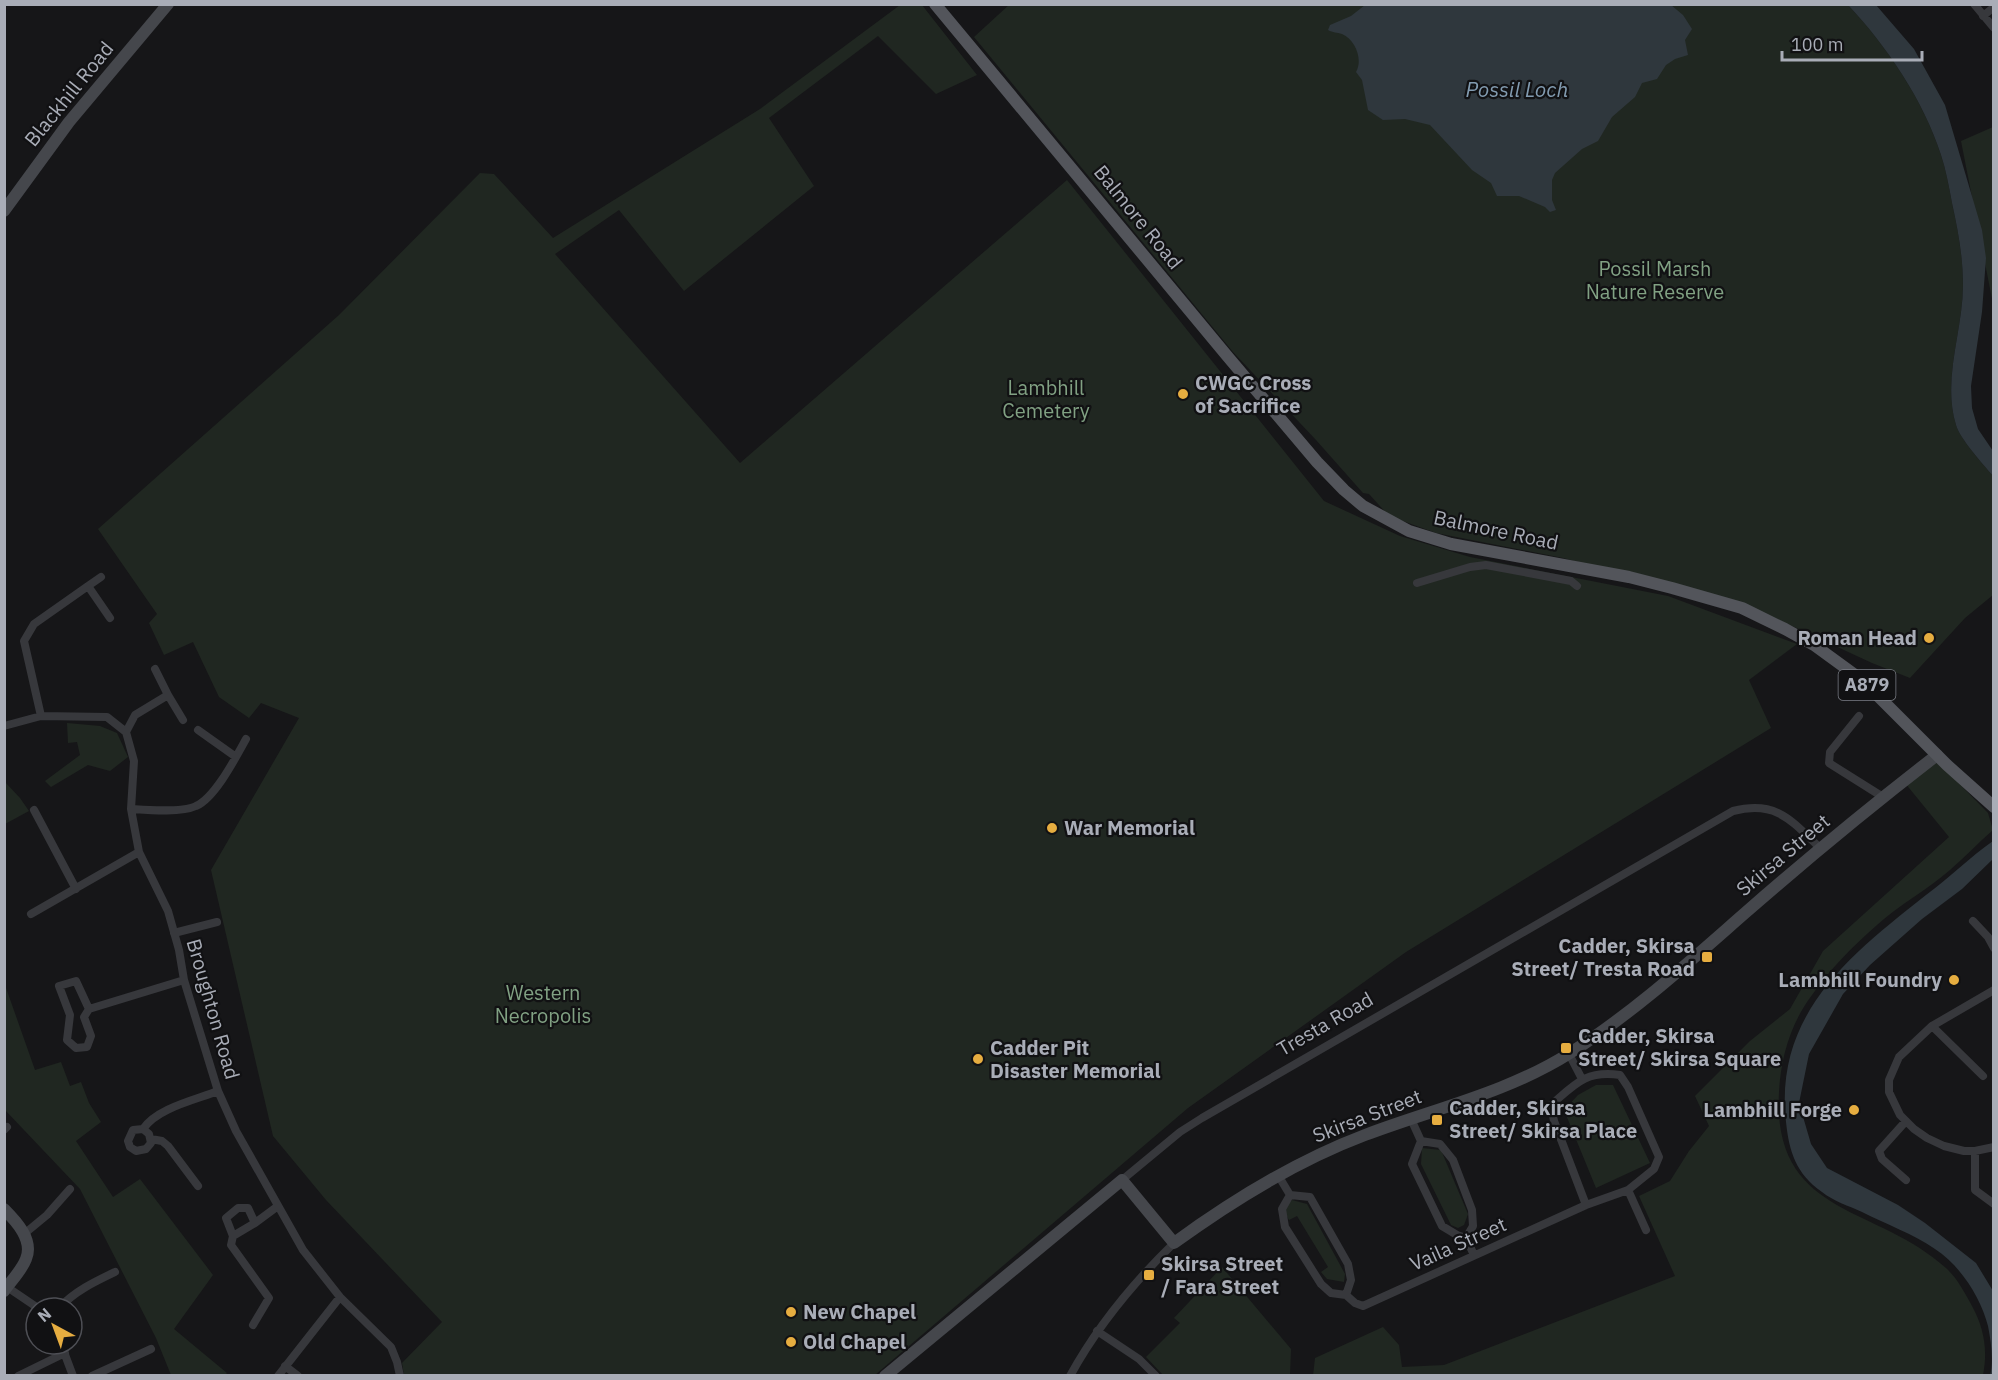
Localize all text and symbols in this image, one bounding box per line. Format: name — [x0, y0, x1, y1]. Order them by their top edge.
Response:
scale bar — [1782, 24, 1922, 62]
text: 100 m — [1791, 33, 1843, 56]
street label: Blackhill Road — [18, 36, 119, 152]
water label: Possil Loch — [1466, 75, 1568, 103]
street label: Balmore Road — [1088, 159, 1189, 274]
park label: Possil Marsh Nature Reserve — [1586, 255, 1724, 305]
place label: CWGC Cross of Sacrifice — [1195, 369, 1311, 419]
park label: Lambhill Cemetery — [1002, 374, 1090, 424]
marker: CWGC Cross of Sacrifice — [1176, 387, 1190, 401]
street label: Balmore Road — [1431, 503, 1561, 556]
place label: Roman Head — [1797, 624, 1917, 651]
marker: Roman Head — [1922, 631, 1936, 645]
road number: A879 — [1838, 670, 1896, 700]
street label: Skirsa Street — [1730, 807, 1835, 902]
place label: War Memorial — [1064, 814, 1195, 841]
marker: War Memorial — [1045, 821, 1059, 835]
place label: Cadder, Skirsa Street/ Tresta Road — [1511, 932, 1695, 982]
street label: Broughton Road — [181, 935, 246, 1082]
marker: Cadder, Skirsa Street/ Tresta Road — [1700, 950, 1714, 964]
place label: Lambhill Foundry — [1778, 966, 1942, 993]
marker: Lambhill Foundry — [1947, 973, 1961, 987]
park label: Western Necropolis — [495, 979, 591, 1029]
street label: Tresta Road — [1272, 985, 1378, 1062]
place label: Cadder, Skirsa Street/ Skirsa Square — [1578, 1022, 1781, 1072]
place label: Cadder Pit Disaster Memorial — [990, 1034, 1161, 1084]
marker: Cadder, Skirsa Street/ Skirsa Square — [1559, 1041, 1573, 1055]
marker: Cadder Pit Disaster Memorial — [971, 1052, 985, 1066]
street label: Skirsa Street — [1309, 1082, 1425, 1149]
place label: Cadder, Skirsa Street/ Skirsa Place — [1449, 1094, 1637, 1144]
place label: Lambhill Forge — [1703, 1096, 1842, 1123]
marker: Lambhill Forge — [1847, 1103, 1861, 1117]
marker: Cadder, Skirsa Street/ Skirsa Place — [1430, 1113, 1444, 1127]
street label: Vaila Street — [1405, 1210, 1510, 1277]
place label: Skirsa Street / Fara Street — [1161, 1250, 1283, 1300]
marker: Skirsa Street / Fara Street — [1142, 1268, 1156, 1282]
north arrow — [24, 1296, 84, 1356]
place label: New Chapel — [803, 1298, 916, 1325]
text: N — [33, 1303, 55, 1326]
marker: New Chapel — [784, 1305, 798, 1319]
place label: Old Chapel — [803, 1328, 906, 1355]
marker: Old Chapel — [784, 1335, 798, 1349]

